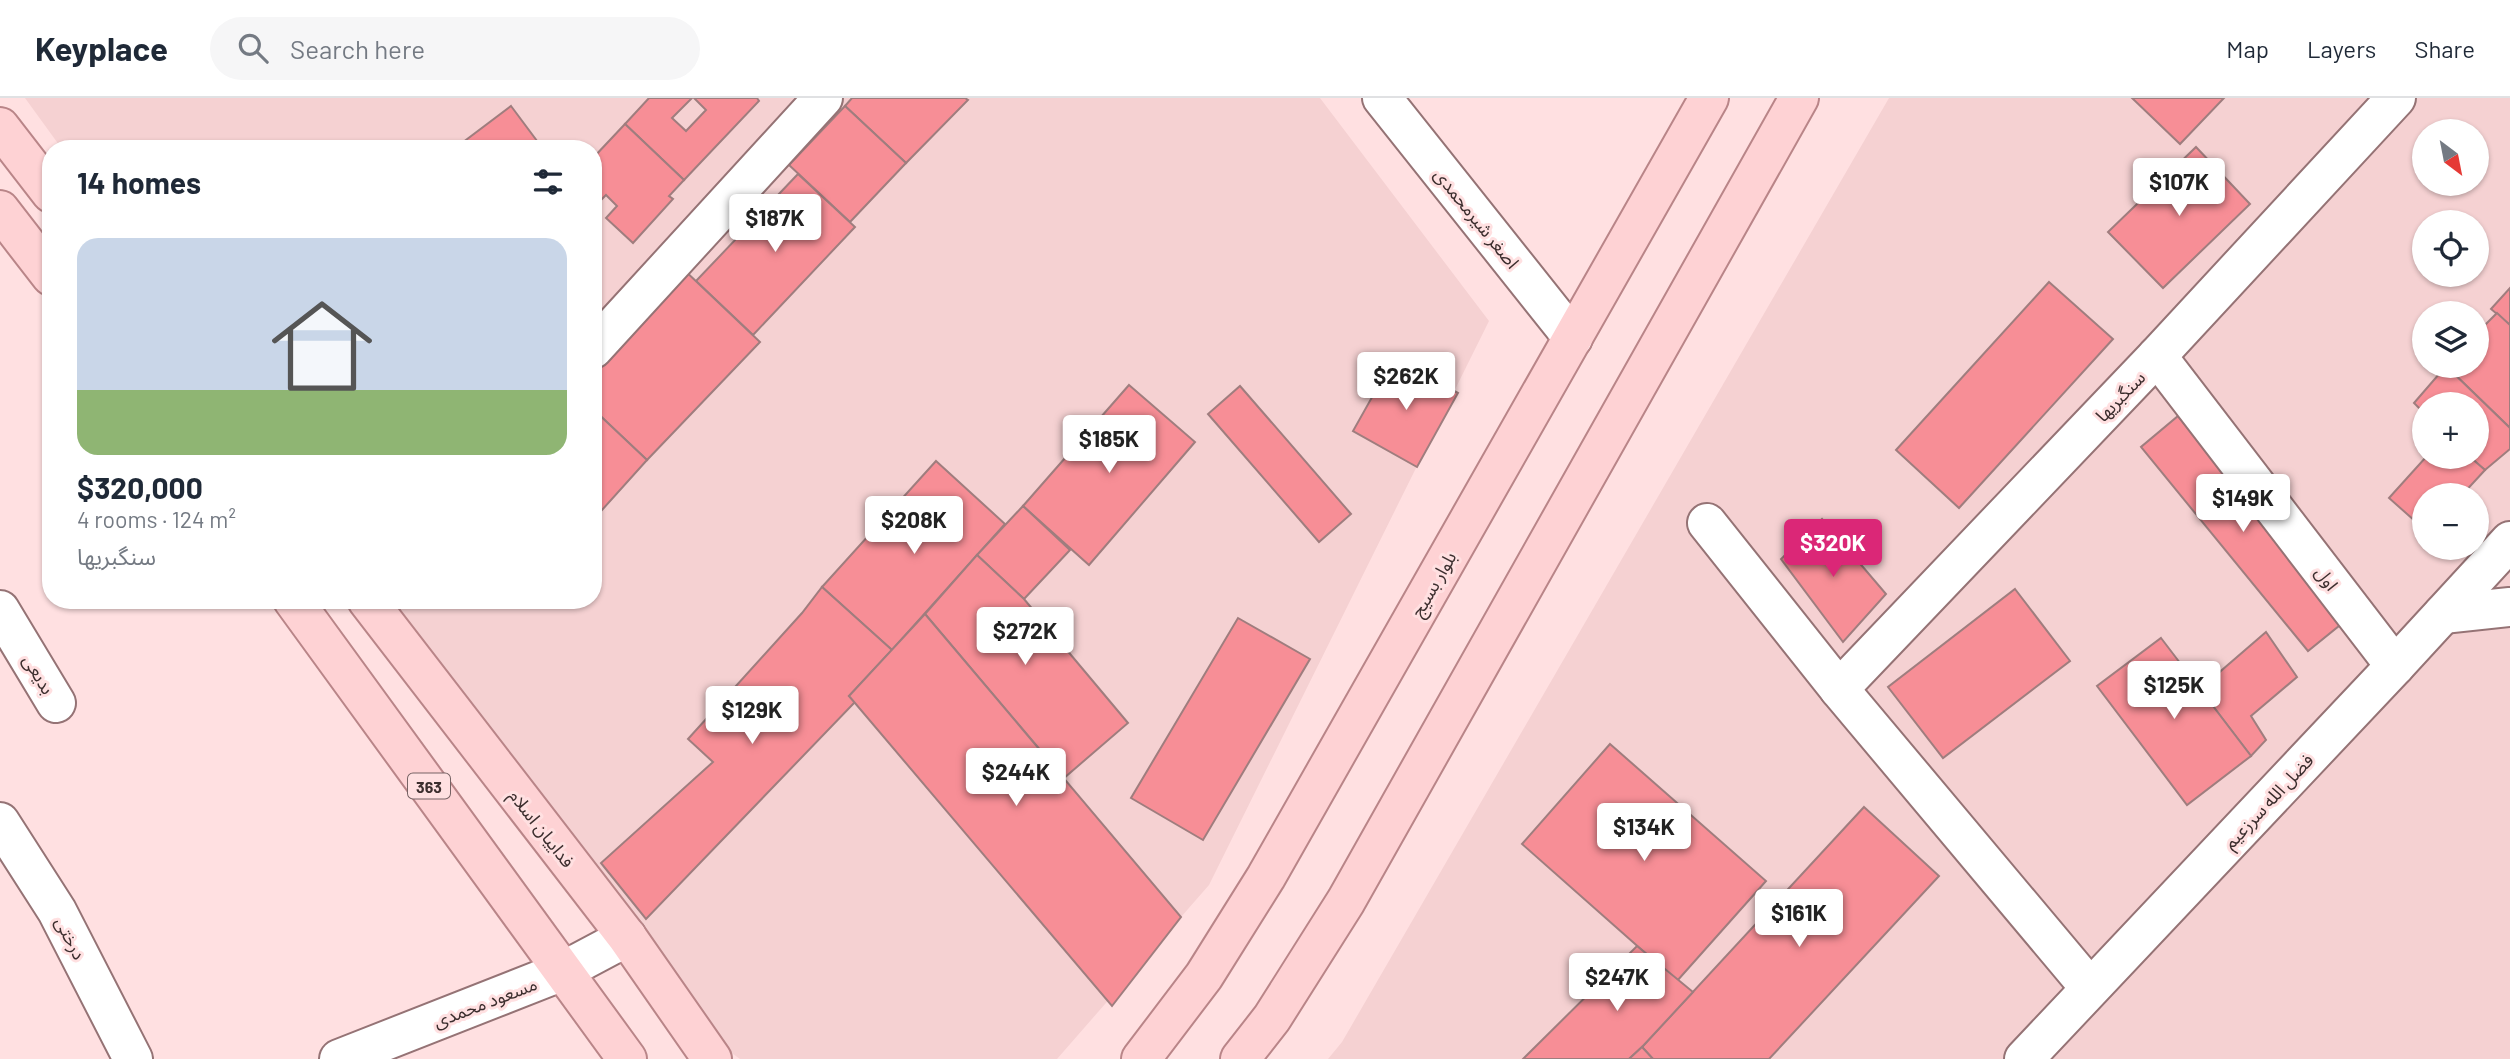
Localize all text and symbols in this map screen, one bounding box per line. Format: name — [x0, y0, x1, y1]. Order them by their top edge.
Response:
search box — [210, 17, 700, 80]
text: Keyplace — [35, 28, 168, 68]
icon: search — [234, 29, 272, 67]
text: Search here — [290, 33, 425, 64]
text: Map — [2226, 34, 2269, 63]
text: Layers — [2307, 34, 2376, 63]
text: Share — [2414, 34, 2475, 63]
north arrow — [2412, 119, 2488, 196]
map controls — [2412, 119, 2489, 560]
pin: $107K — [2130, 158, 2228, 218]
icon: filters — [529, 163, 567, 201]
street label: اصغر شیرمحمدی — [1429, 163, 1524, 273]
text: 14 homes — [77, 164, 201, 200]
text: $107K — [2149, 167, 2209, 195]
pin: $187K — [726, 194, 824, 254]
text: $187K — [745, 203, 805, 231]
button: locate — [2412, 210, 2489, 287]
icon: home — [259, 283, 385, 409]
button: layers — [2412, 301, 2489, 378]
pin: $262K — [1357, 352, 1455, 412]
text: $262K — [1373, 361, 1439, 389]
street label: سنگبریها — [2091, 366, 2150, 427]
button: + — [2412, 392, 2489, 469]
pin: $185K — [1060, 416, 1158, 475]
text: $185K — [1079, 424, 1139, 452]
text: $320,000 — [77, 469, 203, 505]
pin: $149K — [2194, 474, 2292, 534]
text: $149K — [2212, 483, 2274, 511]
button: − — [2412, 483, 2489, 560]
pin: $208K — [865, 496, 963, 556]
text: 4 rooms · 124 m² — [77, 505, 236, 533]
text: $208K — [881, 505, 947, 533]
pin: $320K — [1784, 519, 1882, 579]
text: $320K — [1800, 528, 1866, 556]
text: سنگبریها — [77, 542, 156, 570]
street label: بلوار بسیج — [1406, 547, 1463, 622]
street label: اول — [2310, 561, 2343, 595]
pin: $272K — [976, 608, 1074, 667]
text: $272K — [993, 616, 1057, 644]
street label: بدیعی — [18, 650, 59, 698]
pin: $125K — [2125, 662, 2223, 721]
text: $125K — [2144, 670, 2204, 698]
pin: $129K — [703, 686, 801, 746]
text: $129K — [722, 695, 782, 723]
pin: $244K — [967, 748, 1065, 808]
street label: فضل الله سرزعیم — [2218, 749, 2320, 855]
text: $244K — [982, 757, 1050, 785]
road number: 363 — [408, 774, 450, 799]
street label: فداییان اسلام — [502, 785, 579, 874]
pin: $134K — [1595, 804, 1693, 863]
text: $134K — [1613, 812, 1675, 840]
pin: $161K — [1750, 890, 1848, 949]
text: $161K — [1771, 898, 1827, 926]
street label: درختی — [50, 913, 91, 964]
pin: $247K — [1568, 954, 1666, 1013]
text: $247K — [1585, 962, 1649, 990]
street label: مسعود محمدی — [430, 972, 540, 1033]

